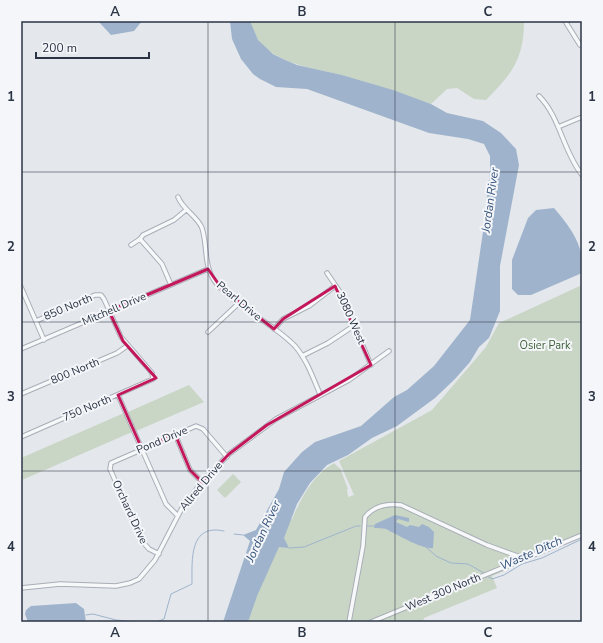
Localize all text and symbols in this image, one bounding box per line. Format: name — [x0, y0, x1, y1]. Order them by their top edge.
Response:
text: A — [110, 3, 120, 21]
text: B — [298, 3, 307, 21]
text: C — [484, 3, 493, 21]
scale bar — [36, 34, 149, 60]
text: 200 m — [42, 40, 77, 56]
text: 1 — [7, 88, 15, 106]
text: 1 — [588, 88, 596, 106]
water label: Jordan River — [477, 166, 503, 235]
text: 2 — [7, 238, 15, 256]
text: 2 — [588, 238, 596, 256]
street label: Pearl Drive — [213, 278, 265, 324]
street label: Mitchell Drive — [80, 289, 149, 329]
street label: 850 North — [41, 290, 95, 324]
street label: 3080 West — [333, 290, 369, 347]
park label: Osier Park — [520, 338, 571, 353]
street label: 800 North — [48, 354, 102, 388]
text: 3 — [7, 388, 15, 406]
text: 3 — [588, 388, 596, 406]
street label: 750 North — [60, 391, 114, 425]
street label: Pond Drive — [134, 422, 190, 458]
street label: Allred Drive — [176, 458, 226, 514]
street label: Orchard Drive — [109, 478, 151, 546]
water label: Jordan River — [241, 497, 284, 565]
water label: Waste Ditch — [497, 532, 565, 574]
text: 4 — [7, 538, 15, 556]
text: 4 — [588, 538, 596, 556]
street label: West 300 North — [403, 569, 483, 615]
text: A — [110, 624, 120, 642]
text: B — [298, 624, 307, 642]
text: C — [484, 624, 493, 642]

